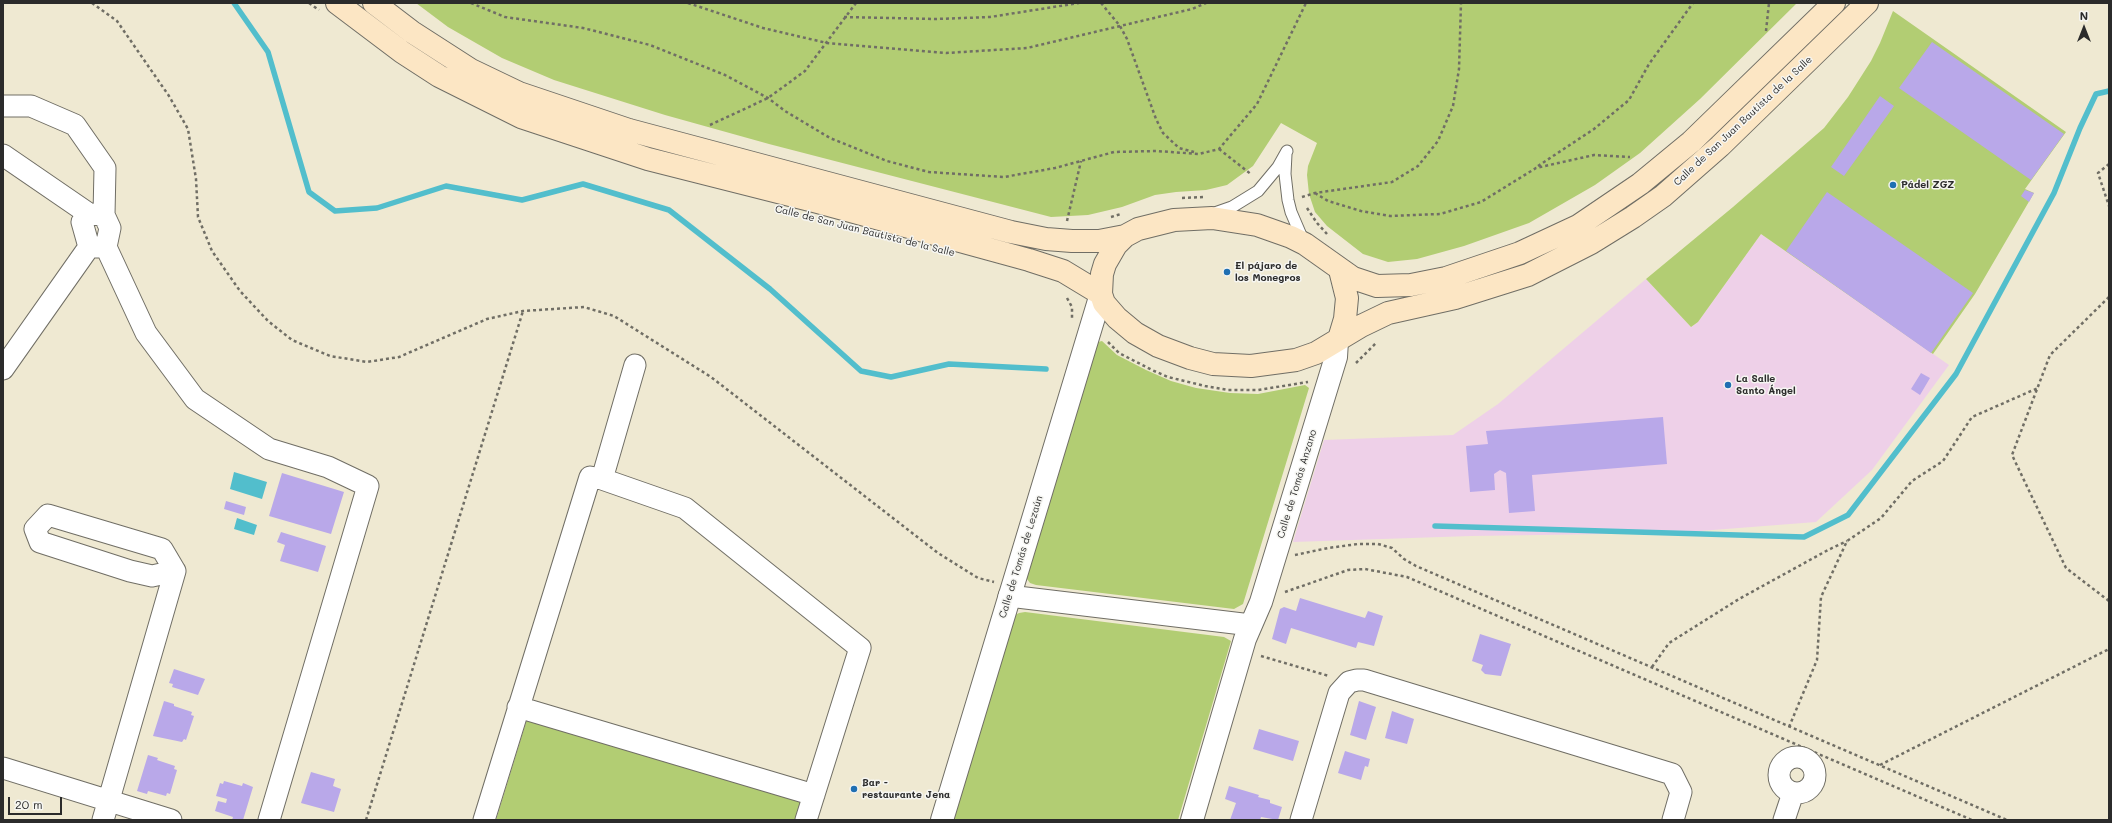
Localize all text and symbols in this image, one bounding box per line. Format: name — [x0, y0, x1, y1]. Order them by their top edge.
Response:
north arrow — [2064, 8, 2104, 48]
text: N — [2080, 8, 2088, 23]
street label: Calle de San Juan Bautista de la Salle — [1671, 54, 1815, 188]
place label: Pádel ZGZ — [1901, 179, 1954, 191]
marker: Pádel ZGZ — [1888, 180, 1898, 190]
street label: Calle de San Juan Bautista de la Salle — [774, 203, 956, 259]
place label: El pájaro de los Monegros — [1235, 260, 1301, 284]
marker: El pájaro de los Monegros — [1222, 267, 1232, 277]
place label: La Salle Santo Ángel — [1736, 373, 1796, 396]
marker: La Salle Santo Ángel — [1723, 380, 1733, 390]
street label: Calle de Tomás Anzano — [1275, 428, 1319, 540]
street label: Calle de Tomás de Lezaún — [997, 494, 1045, 620]
place label: Bar - restaurante Jena — [862, 777, 950, 800]
marker: Bar - restaurante Jena — [849, 784, 859, 794]
scale bar — [10, 789, 64, 815]
text: 20 m — [15, 796, 43, 812]

